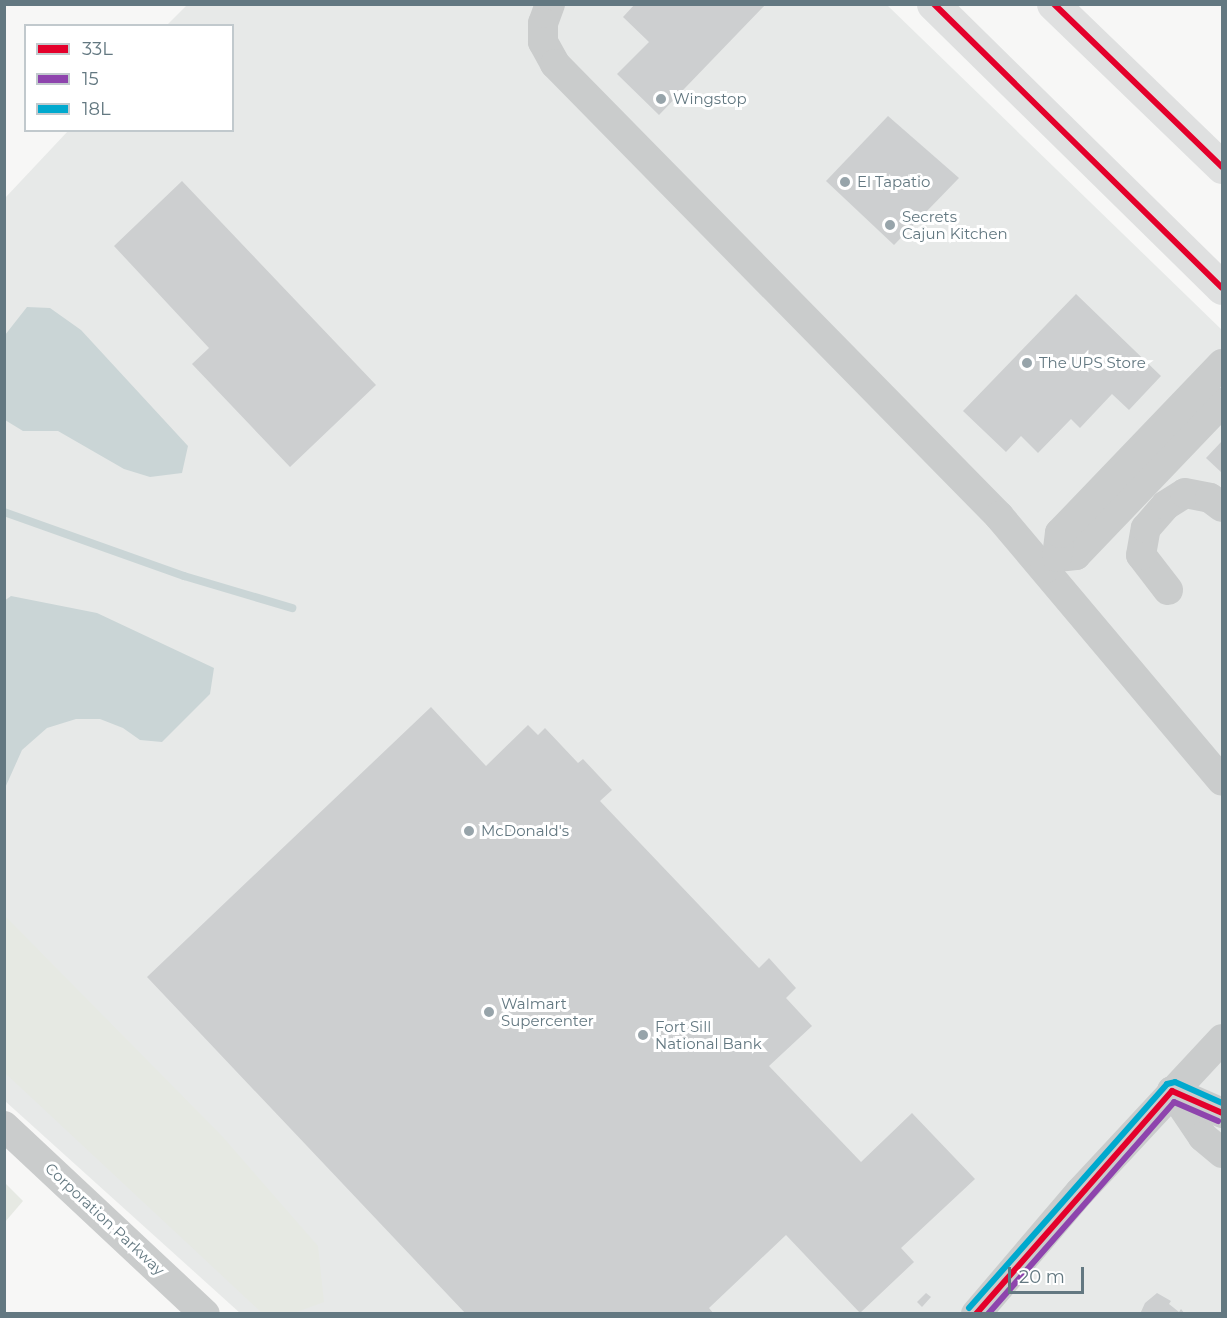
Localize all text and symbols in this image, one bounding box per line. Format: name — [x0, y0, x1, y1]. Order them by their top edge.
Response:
legend — [24, 24, 234, 132]
text: 33L — [82, 38, 113, 60]
text: 15 — [82, 68, 99, 90]
place label: Wingstop — [673, 90, 747, 108]
marker: Wingstop — [654, 92, 668, 106]
text: 18L — [82, 98, 111, 120]
place label: El Tapatio — [857, 173, 931, 191]
marker: El Tapatio — [838, 175, 852, 189]
place label: Secrets Cajun Kitchen — [902, 207, 1008, 242]
marker: Secrets Cajun Kitchen — [883, 218, 897, 232]
place label: The UPS Store — [1039, 354, 1146, 372]
marker: The UPS Store — [1020, 356, 1034, 370]
place label: McDonald's — [481, 822, 569, 840]
marker: McDonald's — [462, 824, 476, 838]
place label: Walmart Supercenter — [501, 994, 594, 1029]
marker: Walmart Supercenter — [482, 1005, 496, 1019]
place label: Fort Sill National Bank — [655, 1017, 762, 1052]
marker: Fort Sill National Bank — [636, 1028, 650, 1042]
street label: Corporation Parkway — [42, 1159, 168, 1279]
scale bar — [1011, 1255, 1088, 1293]
text: 20 m — [1019, 1266, 1065, 1288]

